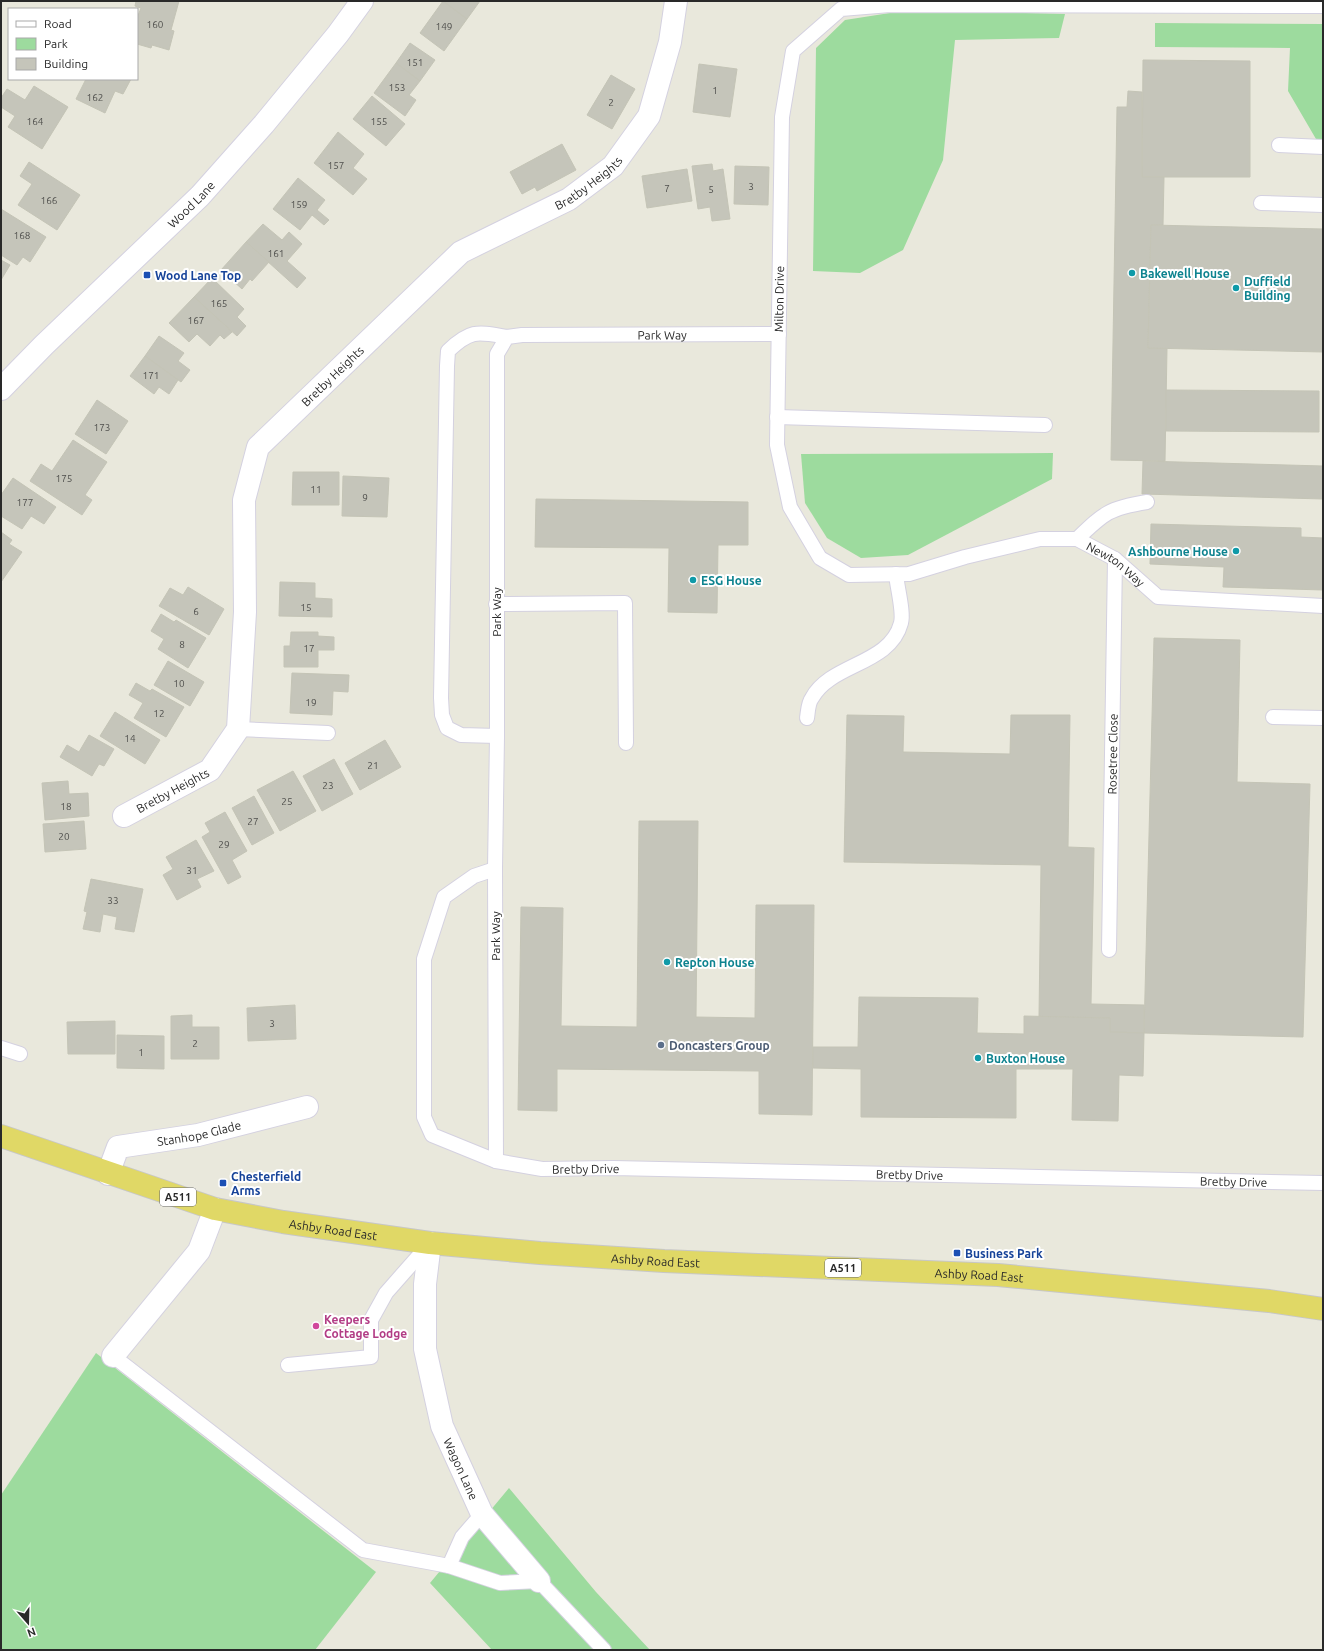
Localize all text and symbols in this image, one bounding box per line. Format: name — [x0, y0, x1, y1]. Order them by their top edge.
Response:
legend — [8, 8, 138, 80]
text: Road — [44, 17, 72, 30]
house number: 160 — [147, 19, 164, 30]
house number: 149 — [436, 21, 452, 32]
text: Park — [44, 37, 68, 50]
text: Building — [44, 57, 88, 70]
house number: 151 — [407, 57, 423, 68]
house number: 153 — [389, 82, 405, 93]
house number: 1 — [712, 85, 718, 96]
house number: 162 — [87, 92, 103, 103]
house number: 2 — [608, 97, 614, 108]
house number: 164 — [27, 116, 44, 127]
house number: 155 — [371, 116, 387, 127]
street label: Bretby Heights — [552, 154, 624, 212]
house number: 157 — [328, 160, 344, 171]
street label: Wood Lane — [165, 178, 217, 230]
house number: 3 — [748, 181, 754, 192]
house number: 7 — [664, 183, 670, 194]
house number: 5 — [708, 184, 714, 195]
house number: 166 — [41, 195, 58, 206]
house number: 159 — [291, 199, 307, 210]
house number: 168 — [14, 230, 31, 241]
house number: 161 — [268, 248, 284, 259]
street label: Milton Drive — [772, 266, 786, 332]
place label: Bakewell House — [1140, 267, 1230, 280]
marker: Bakewell House — [1127, 268, 1137, 278]
place label: Wood Lane Top — [155, 269, 241, 282]
marker: Wood Lane Top — [142, 270, 152, 280]
place label: Duffield Building — [1244, 275, 1291, 302]
marker: Duffield Building — [1231, 283, 1241, 293]
house number: 165 — [211, 298, 227, 309]
house number: 167 — [188, 315, 204, 326]
street label: Park Way — [637, 328, 687, 341]
street label: Bretby Heights — [299, 343, 366, 408]
house number: 171 — [143, 370, 159, 381]
house number: 173 — [94, 422, 110, 433]
house number: 175 — [56, 473, 72, 484]
house number: 11 — [310, 484, 322, 495]
house number: 9 — [362, 492, 368, 503]
house number: 177 — [17, 497, 33, 508]
street label: Newton Way — [1085, 539, 1148, 589]
place label: Ashbourne House — [1128, 545, 1228, 558]
marker: Ashbourne House — [1231, 546, 1241, 556]
place label: ESG House — [701, 574, 762, 587]
marker: ESG House — [688, 575, 698, 585]
street label: Park Way — [490, 587, 503, 637]
house number: 15 — [300, 602, 312, 613]
house number: 6 — [193, 606, 199, 617]
house number: 8 — [179, 639, 185, 650]
house number: 17 — [303, 643, 315, 654]
house number: 10 — [173, 678, 185, 689]
house number: 19 — [305, 697, 317, 708]
house number: 12 — [153, 708, 165, 719]
street label: Rosetree Close — [1105, 713, 1119, 795]
house number: 14 — [124, 733, 136, 744]
house number: 21 — [367, 760, 379, 771]
street label: Bretby Heights — [134, 765, 211, 815]
house number: 23 — [322, 780, 334, 791]
house number: 25 — [281, 796, 293, 807]
house number: 18 — [60, 801, 72, 812]
house number: 27 — [247, 816, 259, 827]
house number: 20 — [58, 831, 70, 842]
house number: 29 — [218, 839, 230, 850]
house number: 31 — [186, 865, 198, 876]
house number: 33 — [107, 895, 119, 906]
street label: Park Way — [489, 911, 502, 961]
place label: Repton House — [675, 956, 754, 969]
marker: Repton House — [662, 957, 672, 967]
house number: 3 — [269, 1018, 275, 1029]
house number: 2 — [192, 1038, 198, 1049]
place label: Doncasters Group — [669, 1039, 770, 1052]
marker: Doncasters Group — [656, 1040, 666, 1050]
house number: 1 — [138, 1047, 144, 1058]
place label: Buxton House — [986, 1052, 1065, 1065]
marker: Buxton House — [973, 1053, 983, 1063]
street label: Stanhope Glade — [156, 1118, 242, 1148]
street label: Bretby Drive — [552, 1161, 620, 1175]
street label: Bretby Drive — [876, 1167, 943, 1181]
place label: Chesterfield Arms — [231, 1170, 301, 1197]
street label: Bretby Drive — [1200, 1174, 1267, 1188]
marker: Chesterfield Arms — [218, 1178, 228, 1188]
road number: A511 — [160, 1188, 196, 1206]
street label: Ashby Road East — [288, 1216, 378, 1242]
place label: Business Park — [965, 1247, 1043, 1260]
marker: Business Park — [952, 1248, 962, 1258]
street label: Ashby Road East — [611, 1251, 700, 1269]
road number: A511 — [825, 1259, 861, 1277]
street label: Ashby Road East — [935, 1266, 1024, 1284]
place label: Keepers Cottage Lodge — [324, 1313, 407, 1340]
marker: Keepers Cottage Lodge — [311, 1321, 321, 1331]
street label: Wagon Lane — [442, 1436, 481, 1502]
north arrow — [8, 1603, 48, 1643]
text: N — [26, 1625, 37, 1639]

